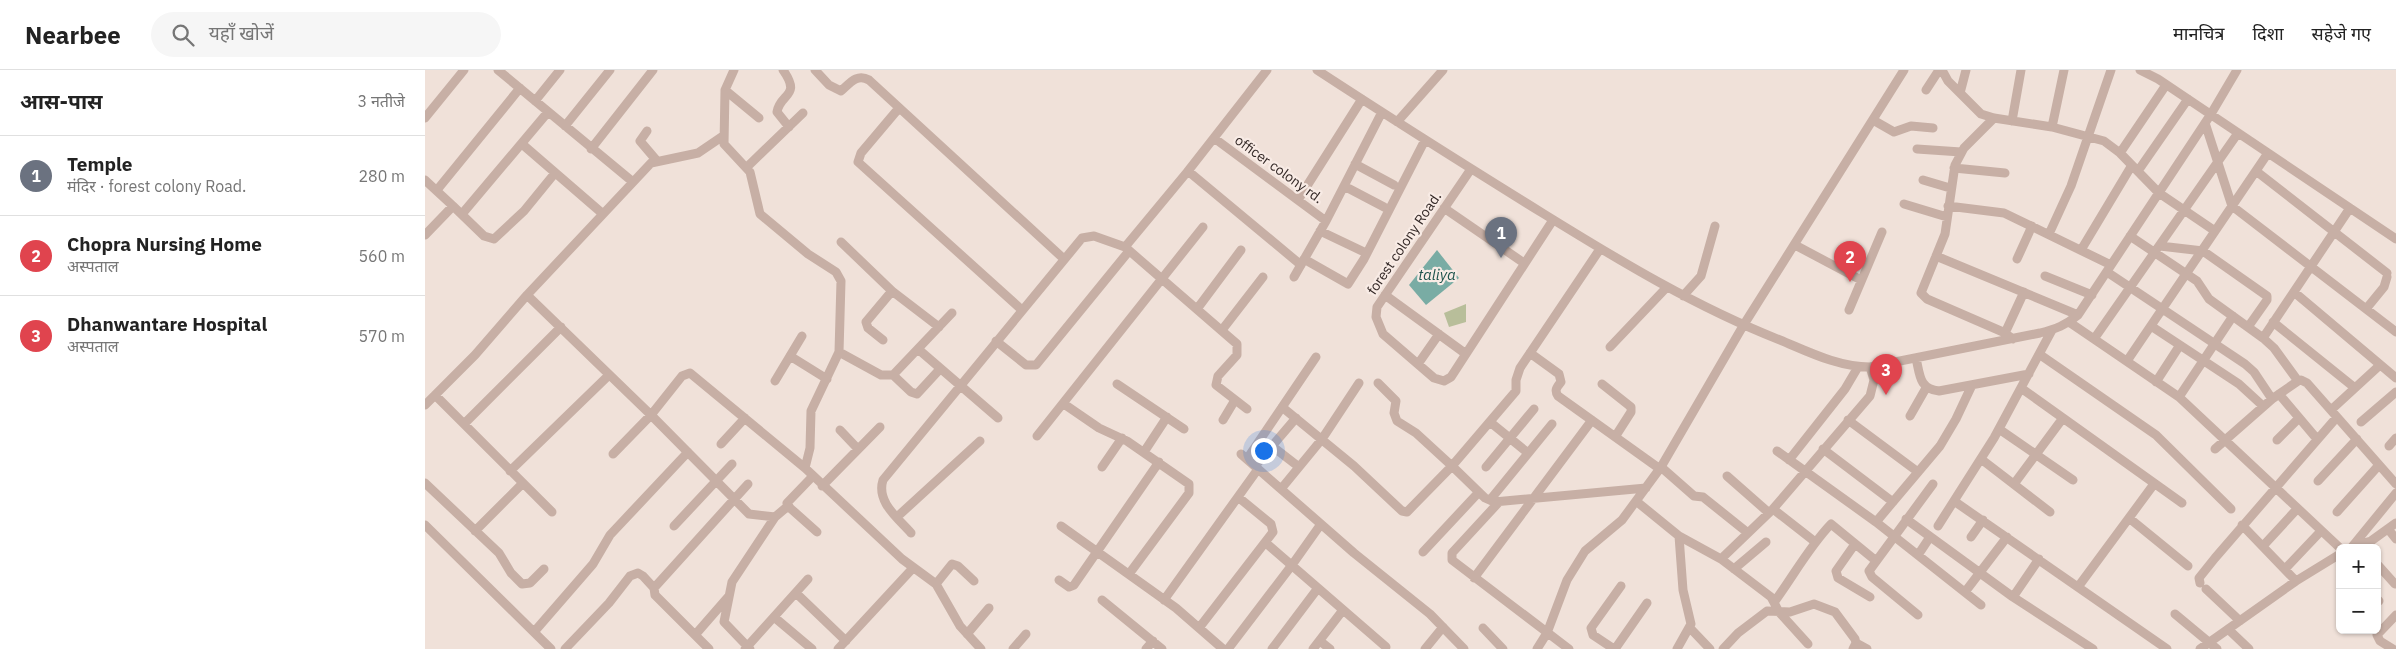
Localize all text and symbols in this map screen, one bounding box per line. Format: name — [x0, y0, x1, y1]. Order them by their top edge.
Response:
search box — [151, 12, 501, 57]
text: Nearbee — [25, 19, 121, 51]
icon: search — [169, 21, 197, 49]
text: यहाँ खोजें — [209, 21, 274, 45]
text: मानचित्र — [2173, 22, 2224, 45]
text: दिशा — [2252, 22, 2284, 45]
text: सहेजे गए — [2312, 22, 2371, 45]
text: आस-पास — [20, 87, 103, 115]
text: 3 नतीजे — [358, 91, 405, 111]
street label: officer colony rd. — [1231, 131, 1327, 207]
text: Temple — [67, 152, 133, 176]
text: 1 — [31, 166, 41, 186]
text: 280 m — [358, 166, 405, 186]
text: मंदिर · forest colony Road. — [67, 176, 246, 196]
street label: forest colony Road. — [1363, 188, 1445, 298]
pin: 1 — [1485, 217, 1517, 258]
text: Chopra Nursing Home — [67, 232, 262, 256]
pin: 2 — [1834, 241, 1866, 282]
text: 2 — [31, 246, 41, 266]
text: 560 m — [358, 246, 405, 266]
text: अस्पताल — [67, 256, 119, 276]
water label: taliya — [1418, 265, 1456, 284]
text: Dhanwantare Hospital — [67, 312, 267, 336]
text: 3 — [31, 326, 41, 346]
text: 570 m — [358, 326, 405, 346]
text: अस्पताल — [67, 336, 119, 356]
pin: 3 — [1870, 354, 1902, 395]
your location — [1251, 438, 1277, 464]
map controls — [2336, 544, 2381, 634]
button: + — [2336, 544, 2381, 589]
button: − — [2336, 589, 2381, 634]

